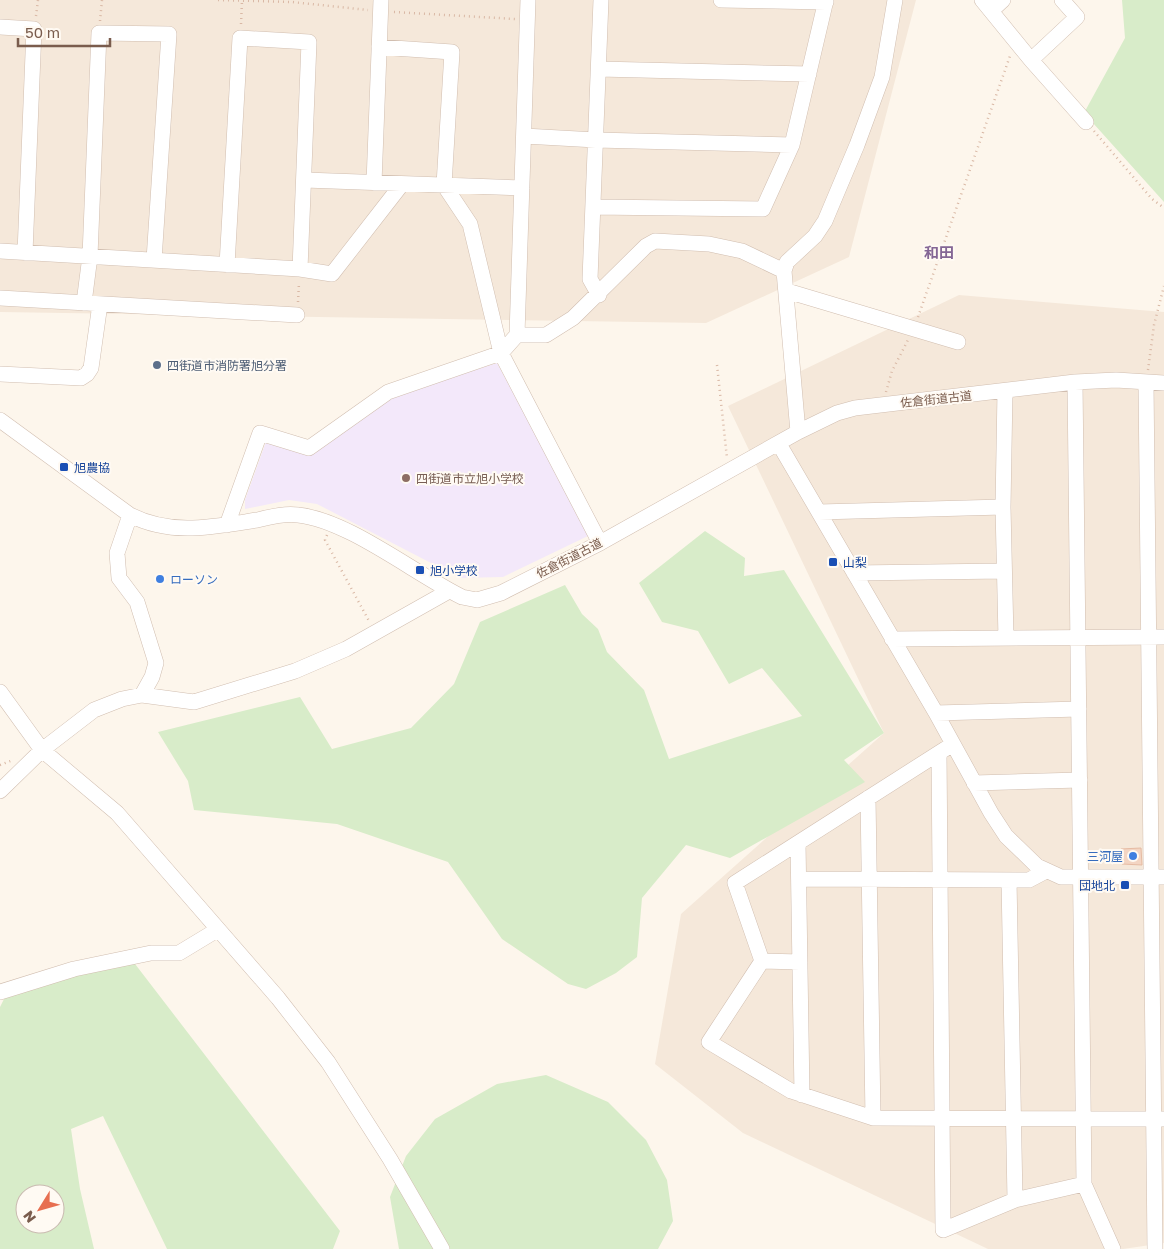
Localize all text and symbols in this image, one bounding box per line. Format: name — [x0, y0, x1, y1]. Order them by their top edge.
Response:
scale bar — [18, 15, 110, 47]
text: 50 m — [25, 23, 60, 41]
district label: 和田 — [924, 243, 954, 261]
place label: 四街道市消防署旭分署 — [167, 358, 287, 373]
marker: 四街道市消防署旭分署 — [151, 359, 163, 371]
street label: 佐倉街道古道 — [899, 388, 973, 410]
place label: 旭農協 — [74, 460, 110, 475]
marker: 旭農協 — [58, 461, 70, 473]
place label: 四街道市立旭小学校 — [416, 471, 524, 486]
marker: 四街道市立旭小学校 — [400, 472, 412, 484]
street label: 佐倉街道古道 — [534, 535, 604, 581]
place label: 山梨 — [843, 555, 867, 570]
marker: 山梨 — [827, 556, 839, 568]
place label: 旭小学校 — [430, 563, 478, 578]
marker: 旭小学校 — [414, 564, 426, 576]
place label: ローソン — [170, 572, 218, 587]
marker: ローソン — [154, 573, 166, 585]
place label: 三河屋 — [1087, 849, 1123, 864]
marker: 三河屋 — [1127, 850, 1139, 862]
place label: 団地北 — [1079, 878, 1115, 893]
marker: 団地北 — [1119, 879, 1131, 891]
north arrow — [15, 1184, 65, 1234]
text: N — [19, 1208, 39, 1226]

